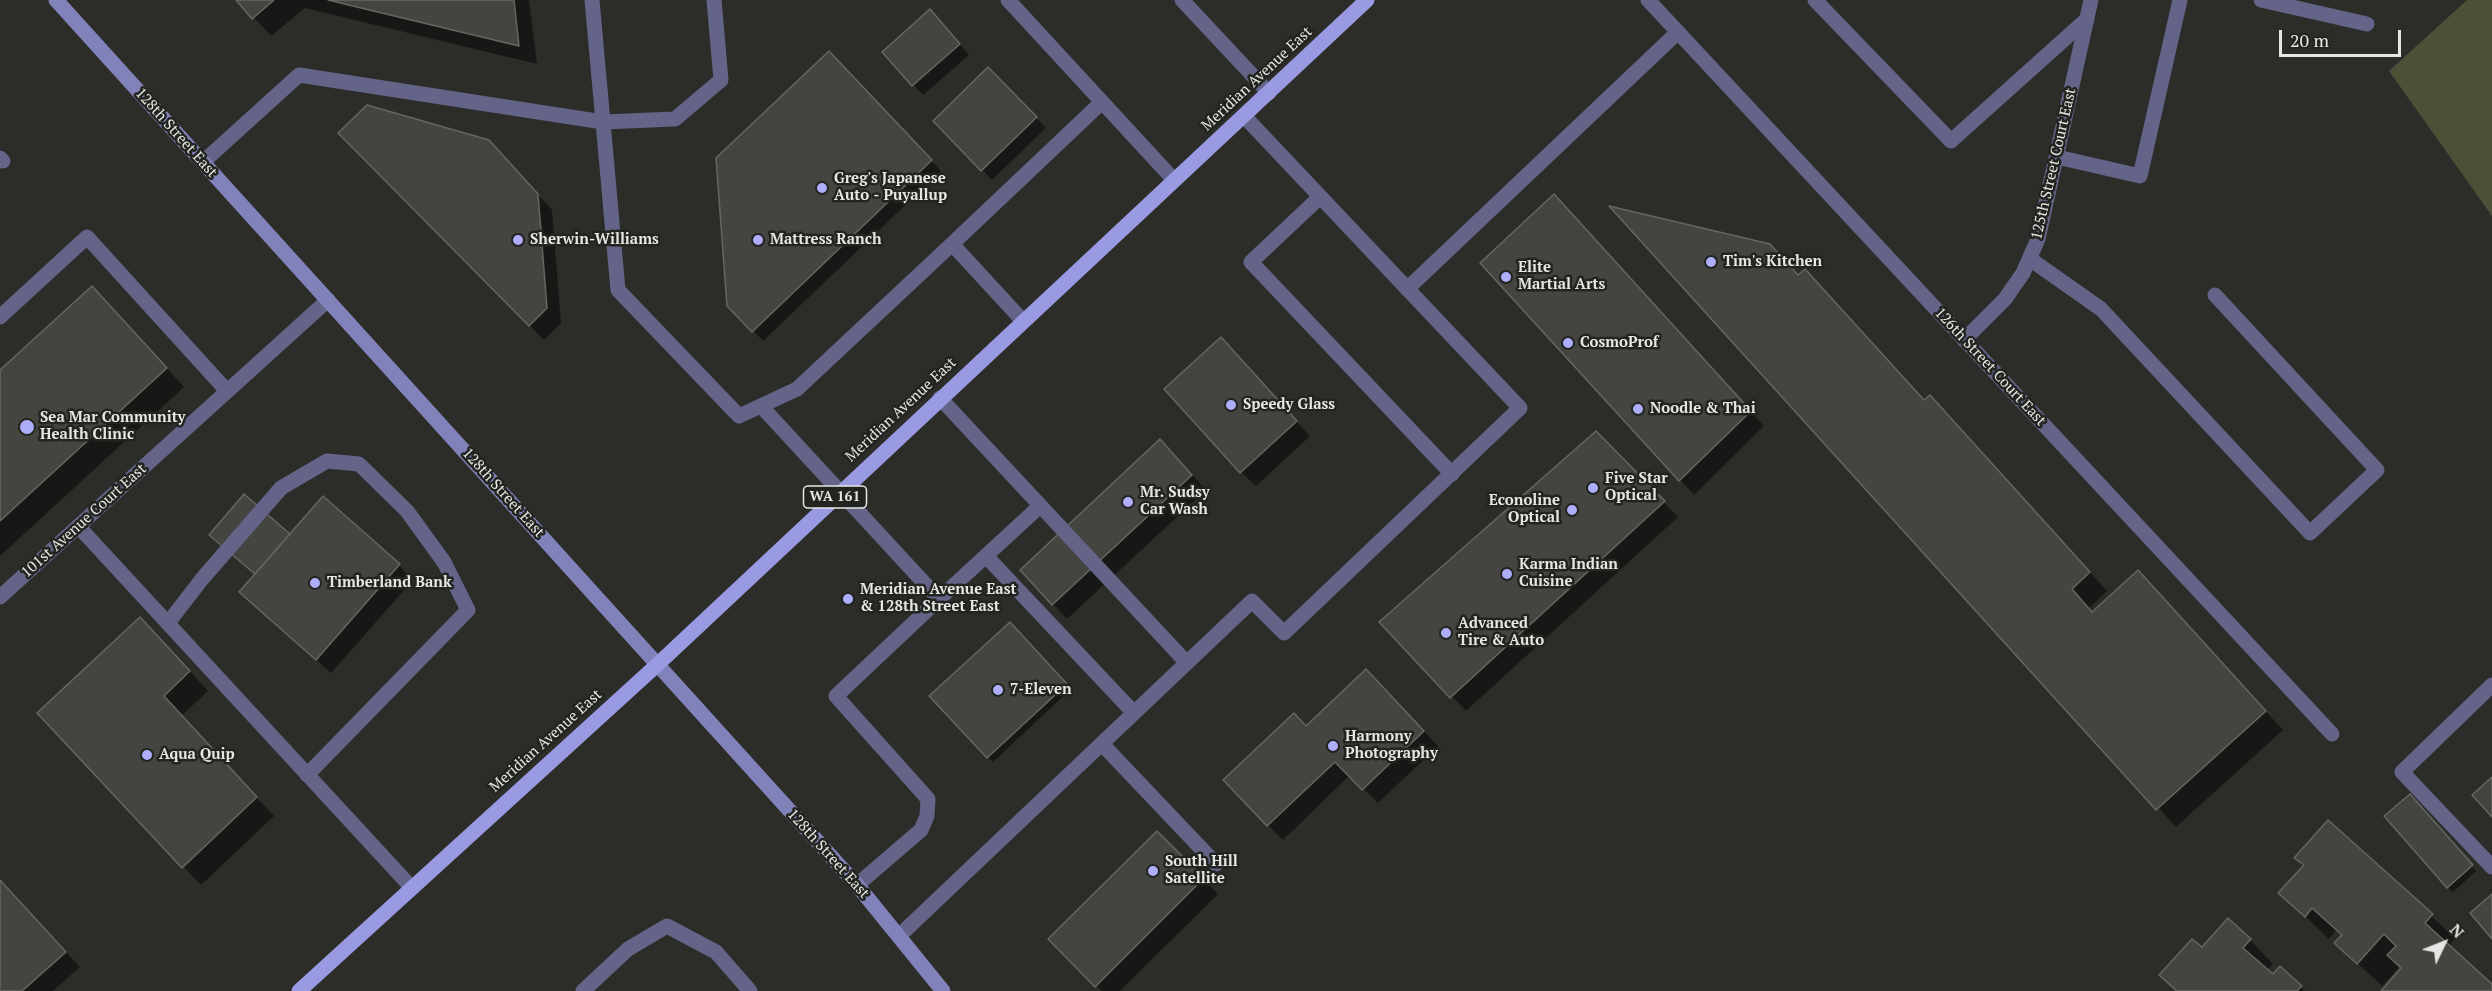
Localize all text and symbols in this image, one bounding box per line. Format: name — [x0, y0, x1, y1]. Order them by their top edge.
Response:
scale bar — [2282, 18, 2404, 56]
street label: Meridian Avenue East — [1198, 23, 1316, 135]
text: 20 m — [2290, 28, 2329, 52]
street label: 128th Street East — [131, 85, 221, 181]
street label: 125th Street Court East — [2028, 86, 2080, 242]
place label: Greg's Japanese Auto - Puyallup — [834, 170, 947, 205]
marker: Greg's Japanese Auto - Puyallup — [815, 181, 829, 195]
place label: Sherwin-Williams — [530, 231, 659, 249]
place label: Mattress Ranch — [770, 231, 882, 249]
marker: Sherwin-Williams — [511, 233, 525, 247]
marker: Mattress Ranch — [751, 233, 765, 247]
place label: Tim's Kitchen — [1723, 253, 1822, 271]
marker: Tim's Kitchen — [1704, 255, 1718, 269]
place label: Elite Martial Arts — [1518, 259, 1605, 294]
marker: Elite Martial Arts — [1499, 270, 1513, 284]
street label: 126th Street Court East — [1930, 304, 2050, 430]
place label: CosmoProf — [1580, 334, 1658, 352]
marker: CosmoProf — [1561, 336, 1575, 350]
street label: Meridian Avenue East — [842, 354, 960, 466]
place label: Speedy Glass — [1243, 396, 1335, 414]
marker: Speedy Glass — [1224, 398, 1238, 412]
place label: Noodle & Thai — [1650, 400, 1756, 418]
marker: Noodle & Thai — [1631, 402, 1645, 416]
place label: Sea Mar Community Health Clinic — [40, 409, 186, 444]
marker: Sea Mar Community Health Clinic — [18, 418, 36, 436]
street label: 128th Street East — [458, 445, 548, 541]
street label: 101st Avenue Court East — [18, 460, 150, 582]
place label: Five Star Optical — [1605, 470, 1668, 505]
marker: Five Star Optical — [1586, 481, 1600, 495]
place label: Mr. Sudsy Car Wash — [1140, 484, 1210, 519]
road number: WA 161 — [804, 486, 866, 508]
place label: Econoline Optical — [1489, 492, 1560, 527]
marker: Mr. Sudsy Car Wash — [1121, 495, 1135, 509]
marker: Econoline Optical — [1565, 503, 1579, 517]
place label: Karma Indian Cuisine — [1519, 556, 1618, 591]
marker: Karma Indian Cuisine — [1500, 567, 1514, 581]
place label: Timberland Bank — [327, 574, 452, 592]
marker: Timberland Bank — [308, 576, 322, 590]
place label: Meridian Avenue East & 128th Street East — [860, 581, 1016, 616]
marker: Meridian Avenue East & 128th Street East — [841, 592, 855, 606]
place label: Advanced Tire & Auto — [1458, 615, 1544, 650]
marker: Advanced Tire & Auto — [1439, 626, 1453, 640]
place label: 7-Eleven — [1010, 681, 1072, 699]
marker: 7-Eleven — [991, 683, 1005, 697]
street label: Meridian Avenue East — [486, 686, 606, 796]
place label: Harmony Photography — [1345, 728, 1438, 763]
marker: Harmony Photography — [1326, 739, 1340, 753]
place label: Aqua Quip — [159, 746, 235, 764]
marker: Aqua Quip — [140, 748, 154, 762]
street label: 128th Street East — [783, 806, 873, 902]
place label: South Hill Satellite — [1165, 853, 1238, 888]
marker: South Hill Satellite — [1146, 864, 1160, 878]
north arrow — [2414, 913, 2474, 973]
text: N — [2445, 919, 2469, 943]

